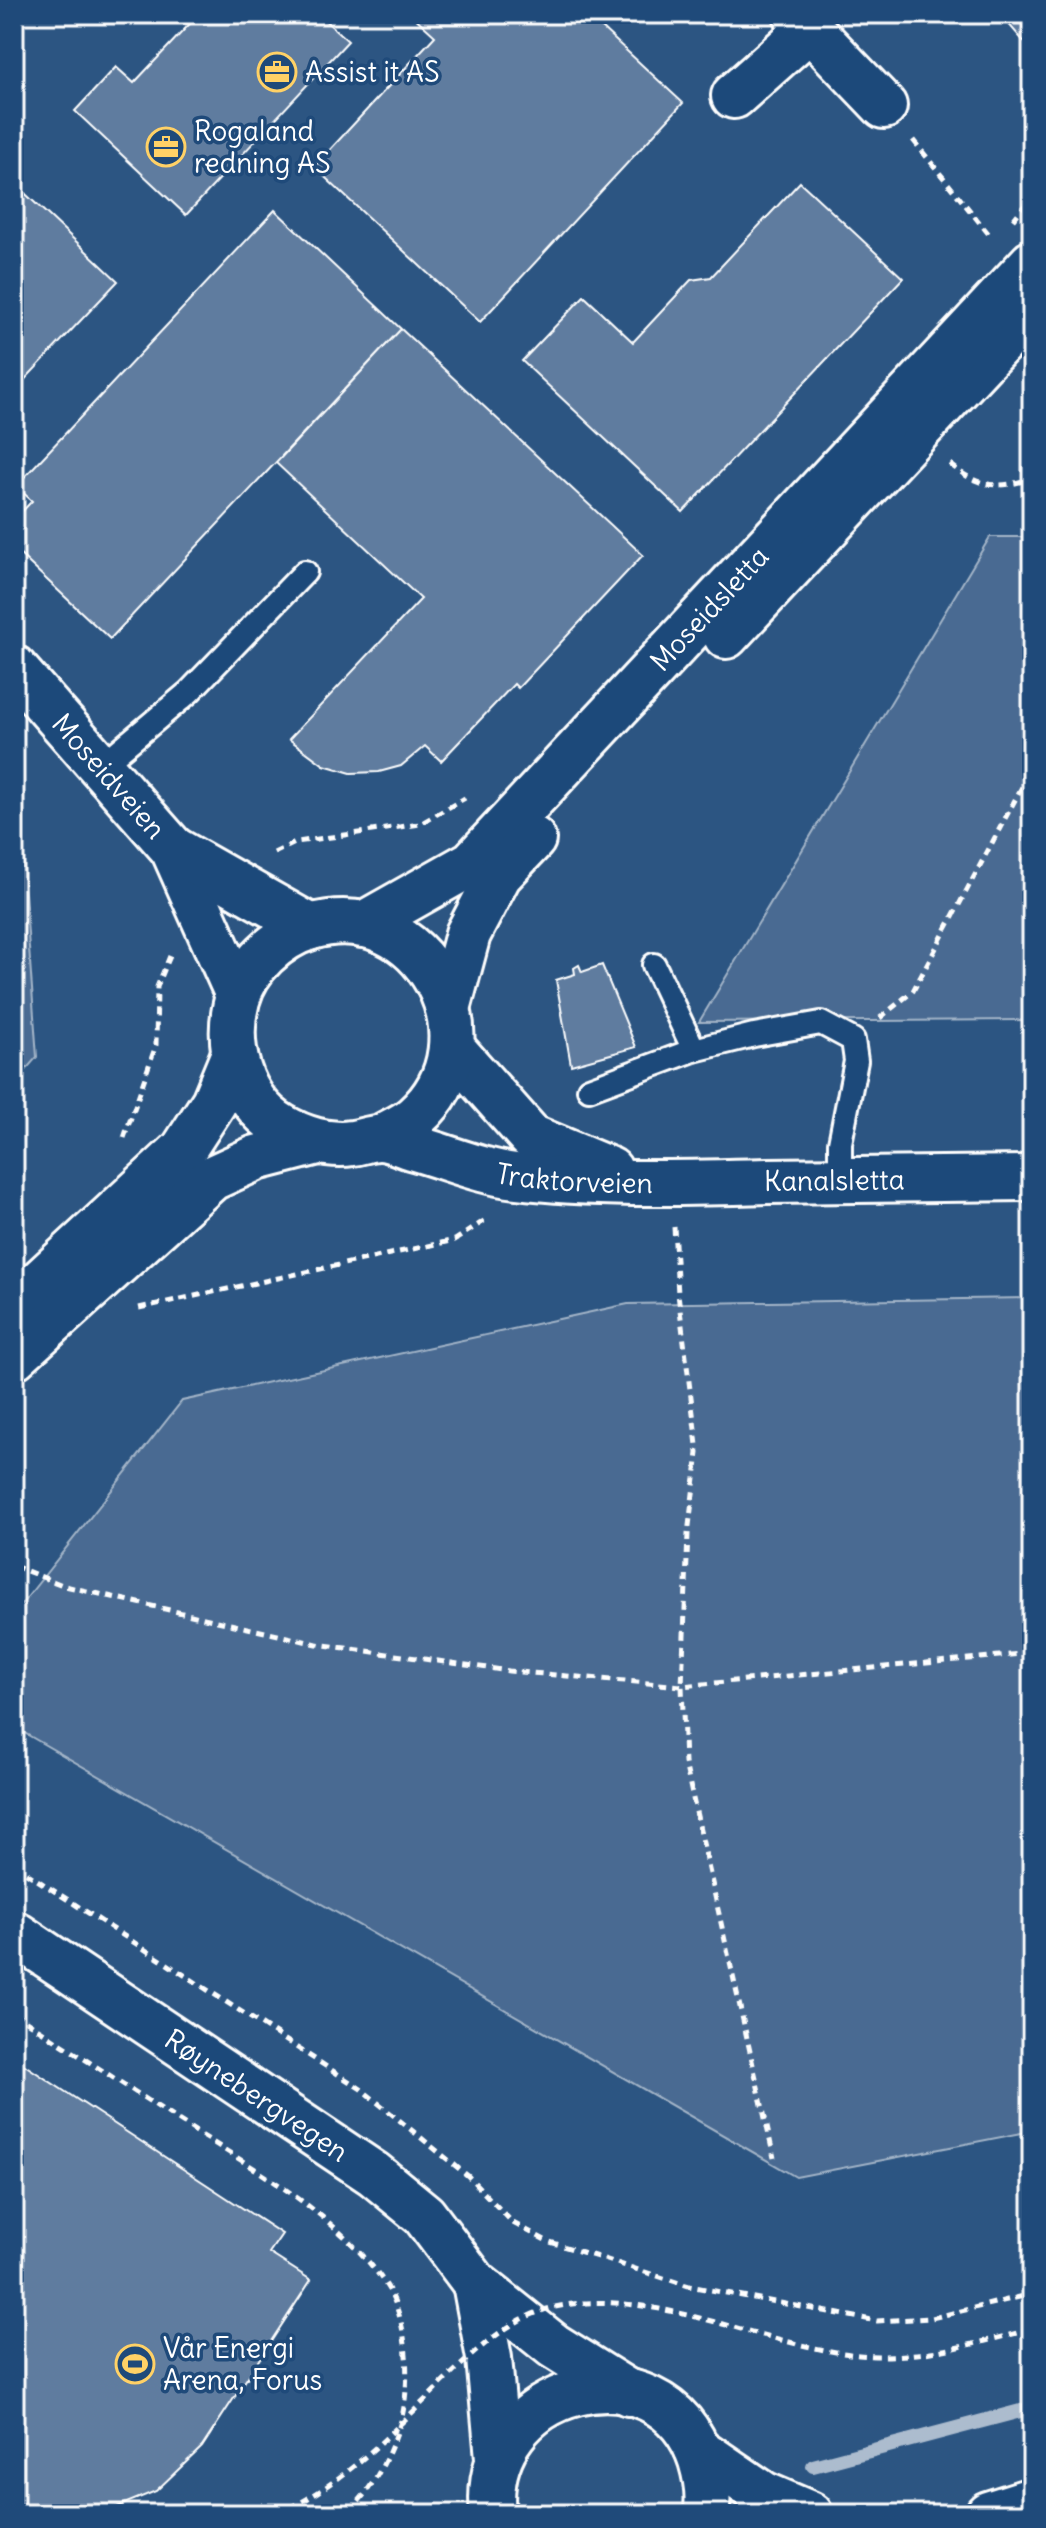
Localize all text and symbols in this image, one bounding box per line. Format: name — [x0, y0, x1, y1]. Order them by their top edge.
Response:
office icon: Assist it AS — [256, 51, 298, 93]
place label: Assist it AS — [305, 54, 440, 90]
place label: Rogaland redning AS — [194, 113, 331, 181]
office icon: Rogaland redning AS — [145, 126, 187, 168]
street label: Moseidsletta — [642, 539, 776, 679]
street label: Moseidveien — [44, 706, 174, 846]
street label: Traktorveien — [493, 1155, 653, 1201]
street label: Kanalsletta — [764, 1161, 905, 1199]
street label: Røynebergvegen — [158, 2021, 355, 2170]
place label: Vår Energi Arena, Forus — [163, 2330, 322, 2398]
sports icon: Vår Energi Arena, Forus — [114, 2343, 156, 2385]

